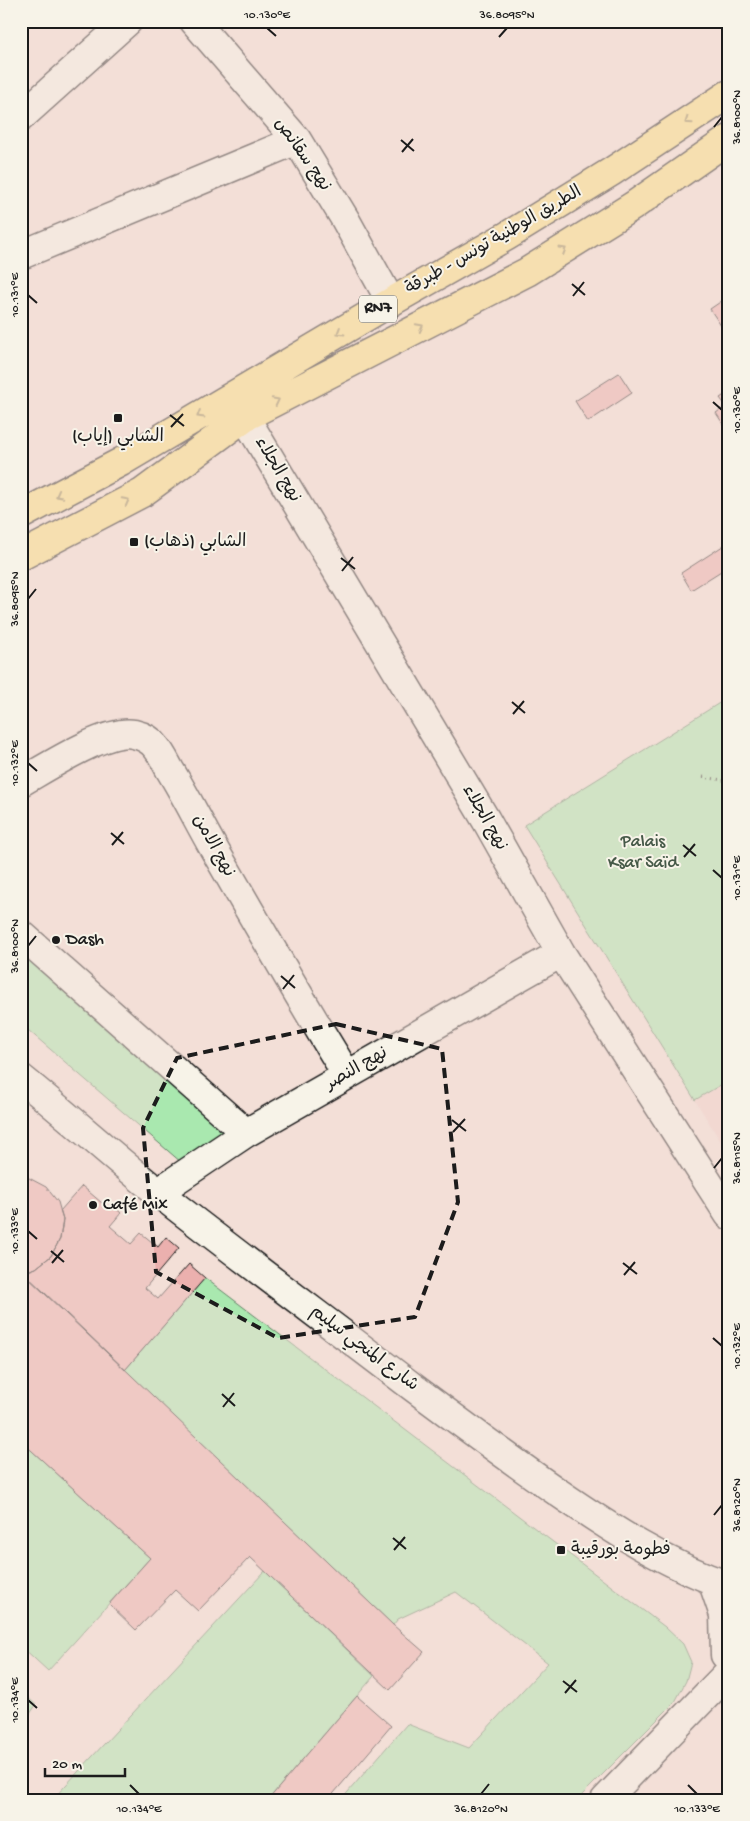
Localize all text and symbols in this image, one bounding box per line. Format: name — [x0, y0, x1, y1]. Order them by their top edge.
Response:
text: 10.130°E — [243, 9, 291, 23]
text: 36.8095°N — [478, 9, 535, 23]
text: 36.8100°N — [731, 90, 745, 145]
street label: نهج سقانص — [269, 114, 335, 196]
one-way arrow — [684, 115, 694, 124]
street label: الطريق الوطنية تونس - طبرقة — [402, 182, 586, 300]
one-way arrow — [558, 246, 567, 256]
text: 10.131°E — [9, 272, 23, 318]
road number: RN7 — [359, 296, 397, 322]
one-way arrow — [415, 323, 424, 333]
one-way arrow — [336, 326, 345, 336]
text: 10.130°E — [731, 386, 745, 434]
one-way arrow — [271, 397, 280, 407]
one-way arrow — [197, 409, 206, 419]
marker: الشابي (إياب) — [112, 412, 124, 424]
place label: الشابي (إياب) — [72, 427, 164, 451]
street label: نهج الجلاء — [249, 433, 305, 507]
one-way arrow — [55, 489, 64, 499]
one-way arrow — [121, 497, 130, 507]
place label: الشابي (ذهاب) — [144, 532, 246, 556]
marker: الشابي (ذهاب) — [128, 536, 140, 548]
text: 36.8095°N — [9, 571, 23, 628]
text: 10.132°E — [9, 740, 23, 787]
street label: نهج الجلاء — [457, 781, 511, 855]
street label: نهج الامن — [187, 811, 239, 881]
park label: Palais Ksar Saïd — [608, 832, 679, 874]
text: 10.131°E — [731, 855, 745, 901]
text: 36.8100°N — [9, 919, 23, 974]
place label: Dash — [65, 930, 104, 951]
marker: Dash — [50, 934, 62, 946]
street label: نهج النصر — [320, 1043, 392, 1096]
text: 36.8115°N — [731, 1132, 745, 1185]
place label: Café Mix — [103, 1195, 168, 1216]
marker: Café Mix — [87, 1199, 99, 1211]
text: 10.133°E — [9, 1208, 23, 1255]
street label: شارع المنجي سليم — [304, 1301, 422, 1399]
text: 10.132°E — [731, 1323, 745, 1370]
text: 36.8120°N — [731, 1478, 745, 1533]
place label: فطومة بورقيبة — [571, 1540, 671, 1561]
marker: فطومة بورقيبة — [555, 1544, 567, 1556]
text: 10.134°E — [9, 1677, 23, 1724]
scale bar — [45, 1746, 125, 1778]
text: 20 m — [52, 1756, 82, 1774]
text: 10.134°E — [115, 1803, 162, 1817]
text: 36.8120°N — [453, 1803, 508, 1817]
text: 10.133°E — [673, 1803, 720, 1817]

